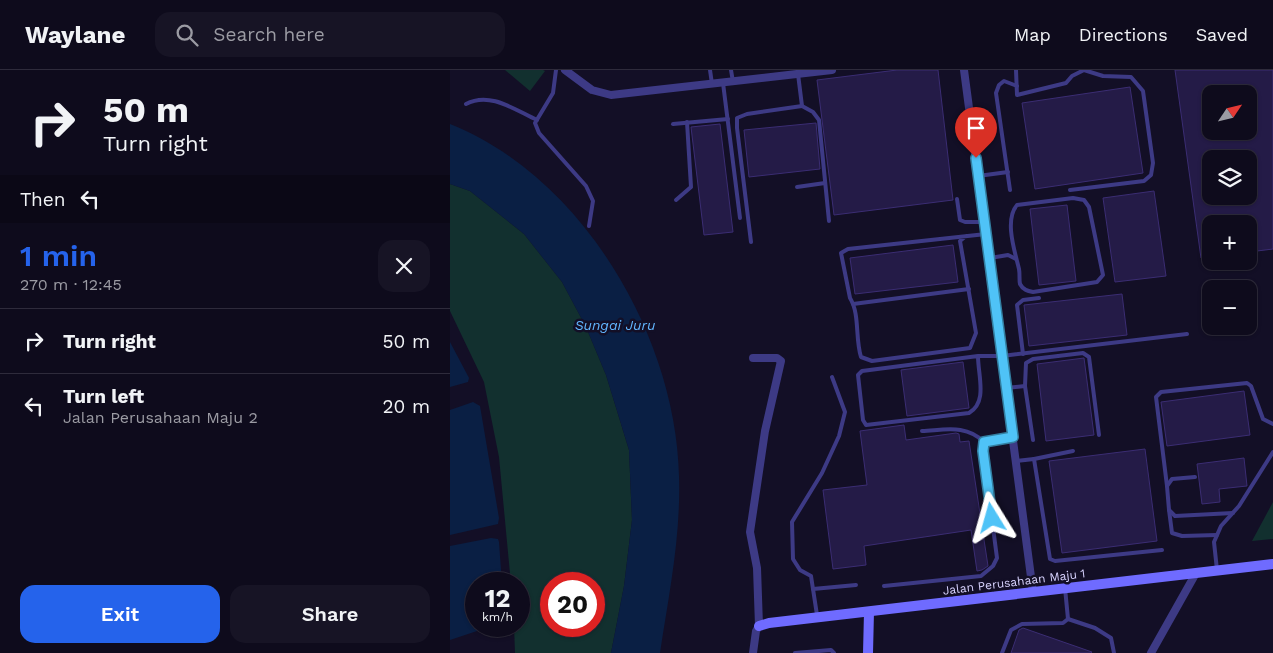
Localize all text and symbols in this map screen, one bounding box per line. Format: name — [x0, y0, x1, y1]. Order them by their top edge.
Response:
search box — [155, 12, 505, 57]
text: Waylane — [25, 21, 125, 49]
icon: search — [173, 21, 201, 49]
text: Search here — [213, 23, 325, 46]
text: Map — [1014, 24, 1051, 45]
text: Directions — [1079, 24, 1168, 45]
text: Saved — [1196, 24, 1248, 45]
north arrow — [1202, 85, 1258, 140]
map controls — [1202, 85, 1257, 335]
text: 50 m — [103, 89, 189, 131]
icon: right — [20, 90, 85, 155]
pin — [955, 107, 997, 158]
icon: arrive — [962, 114, 990, 142]
text: Turn right — [103, 131, 208, 156]
button: layers — [1202, 150, 1257, 205]
icon: left — [76, 185, 104, 213]
text: Then — [20, 188, 66, 211]
button: + — [1202, 215, 1257, 270]
text: 1 min — [20, 238, 97, 273]
button: close — [378, 240, 430, 292]
text: 270 m · 12:45 — [20, 275, 122, 294]
button: − — [1202, 280, 1257, 335]
water label: Sungai Juru — [575, 317, 655, 333]
icon: right — [20, 327, 48, 355]
text: Turn right — [63, 330, 156, 353]
text: 50 m — [383, 330, 430, 353]
text: Turn left — [63, 385, 144, 408]
icon: left — [20, 392, 48, 420]
text: 20 m — [383, 395, 430, 418]
text: Jalan Perusahaan Maju 2 — [63, 408, 258, 427]
position arrow — [965, 491, 1017, 543]
street label: Jalan Perusahaan Maju 1 — [942, 566, 1086, 598]
speed limit sign: 20 — [540, 572, 605, 637]
text: 12 — [485, 584, 510, 613]
button: Exit — [20, 585, 220, 643]
button: Share — [230, 585, 430, 643]
text: km/h — [482, 610, 513, 624]

